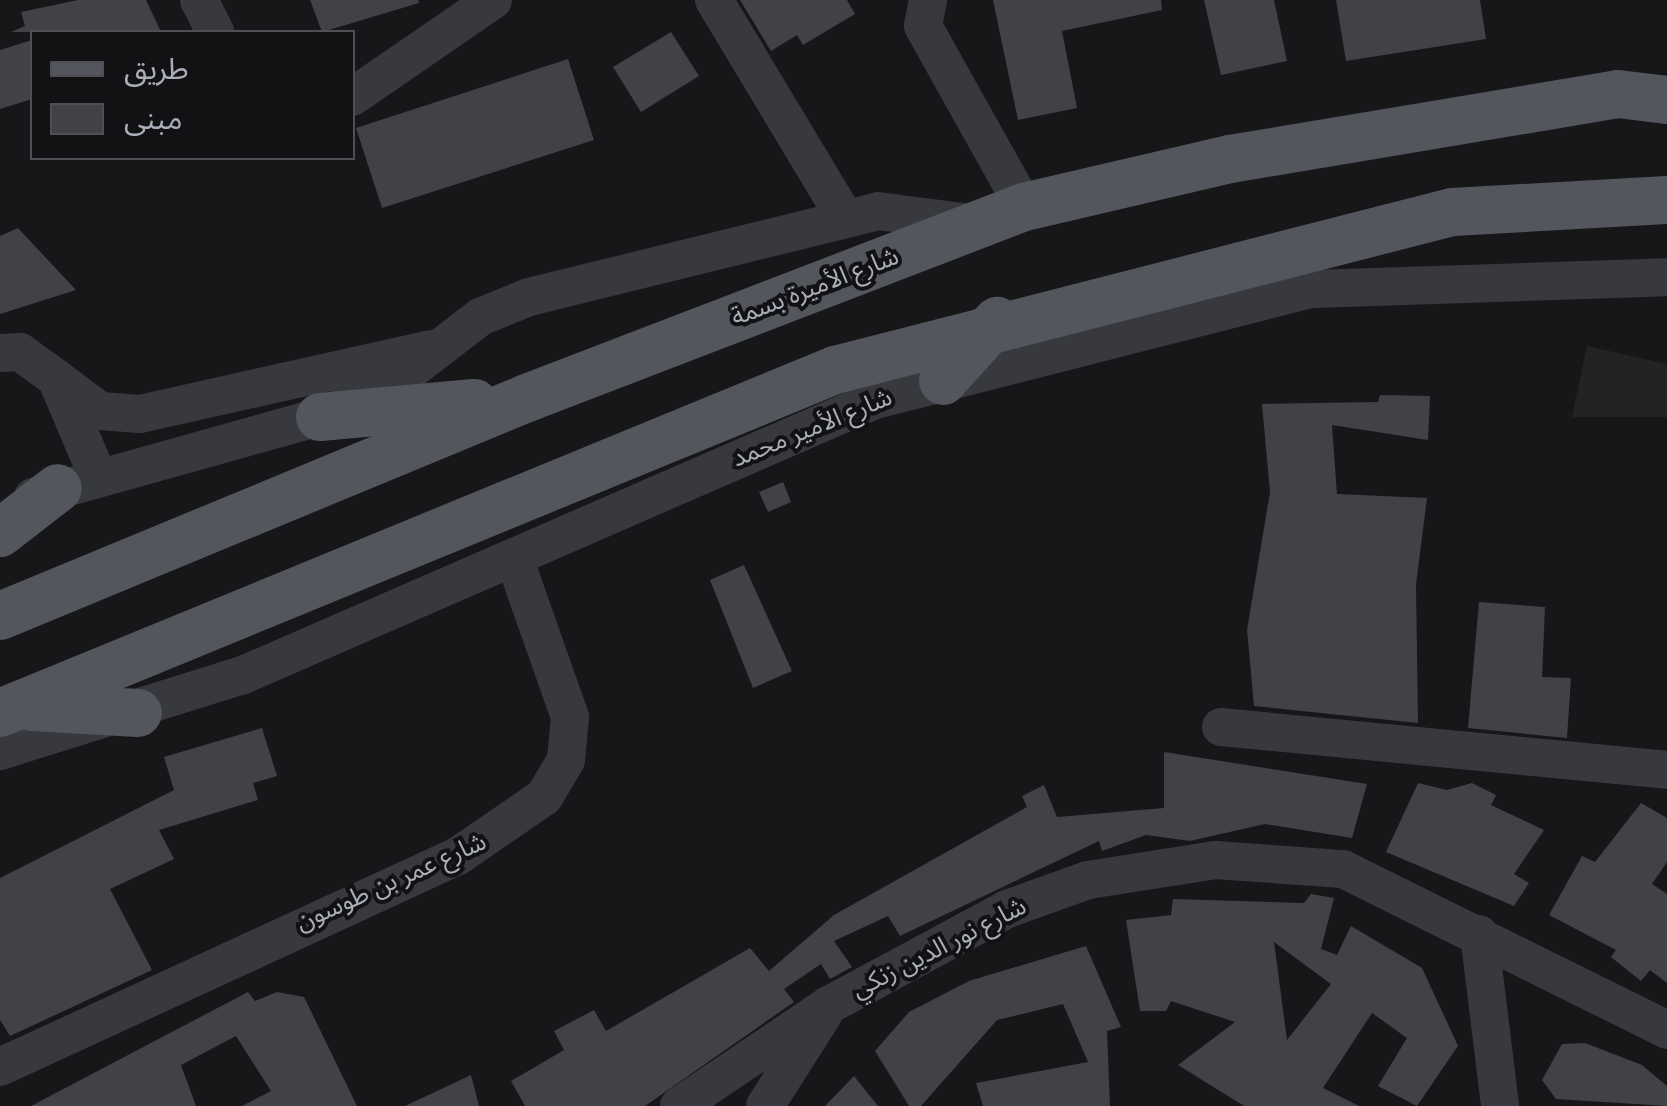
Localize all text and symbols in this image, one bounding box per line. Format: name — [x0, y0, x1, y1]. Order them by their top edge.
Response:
legend — [30, 30, 355, 160]
text: طريق — [124, 51, 189, 87]
text: مبنى — [124, 101, 182, 137]
street label: شارع الأميرة بسمة — [727, 241, 903, 333]
street label: شارع الأمير محمد — [728, 382, 896, 474]
street label: شارع عمر بن طوسون — [291, 827, 491, 937]
street label: شارع نور الدين زنكي — [847, 891, 1031, 1005]

